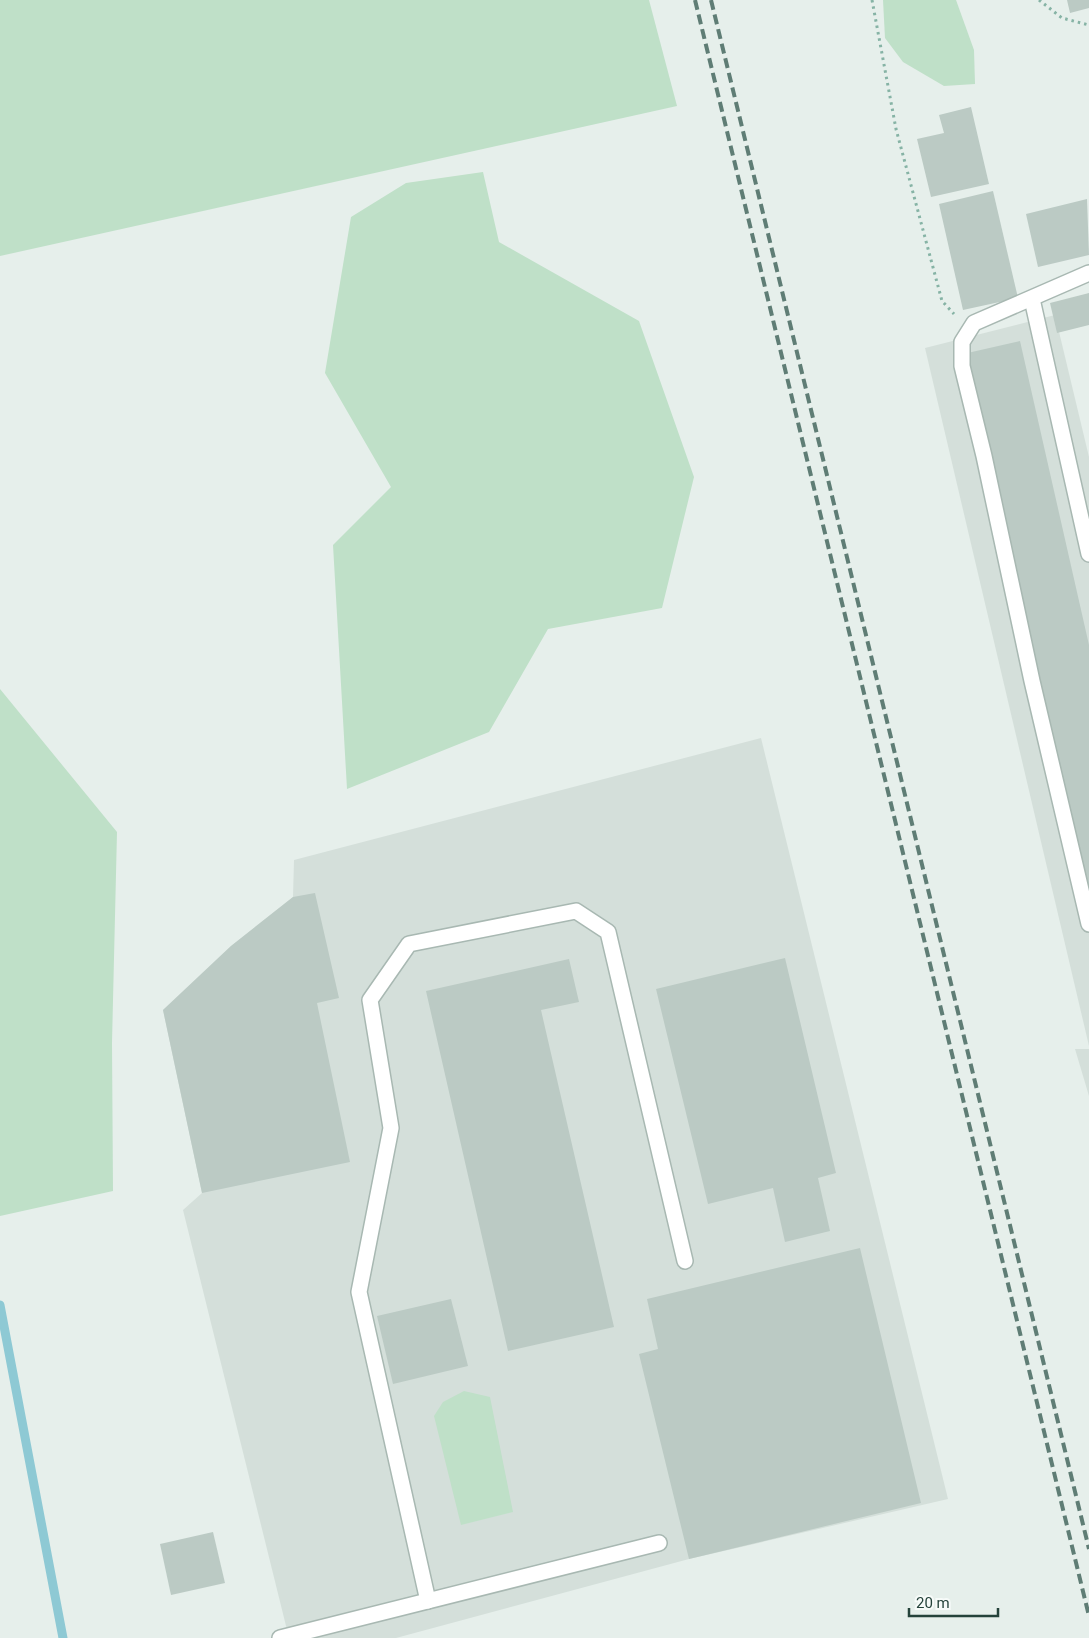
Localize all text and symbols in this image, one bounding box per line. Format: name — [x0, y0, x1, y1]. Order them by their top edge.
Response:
scale bar — [909, 1586, 998, 1618]
text: 20 m — [916, 1594, 950, 1612]

